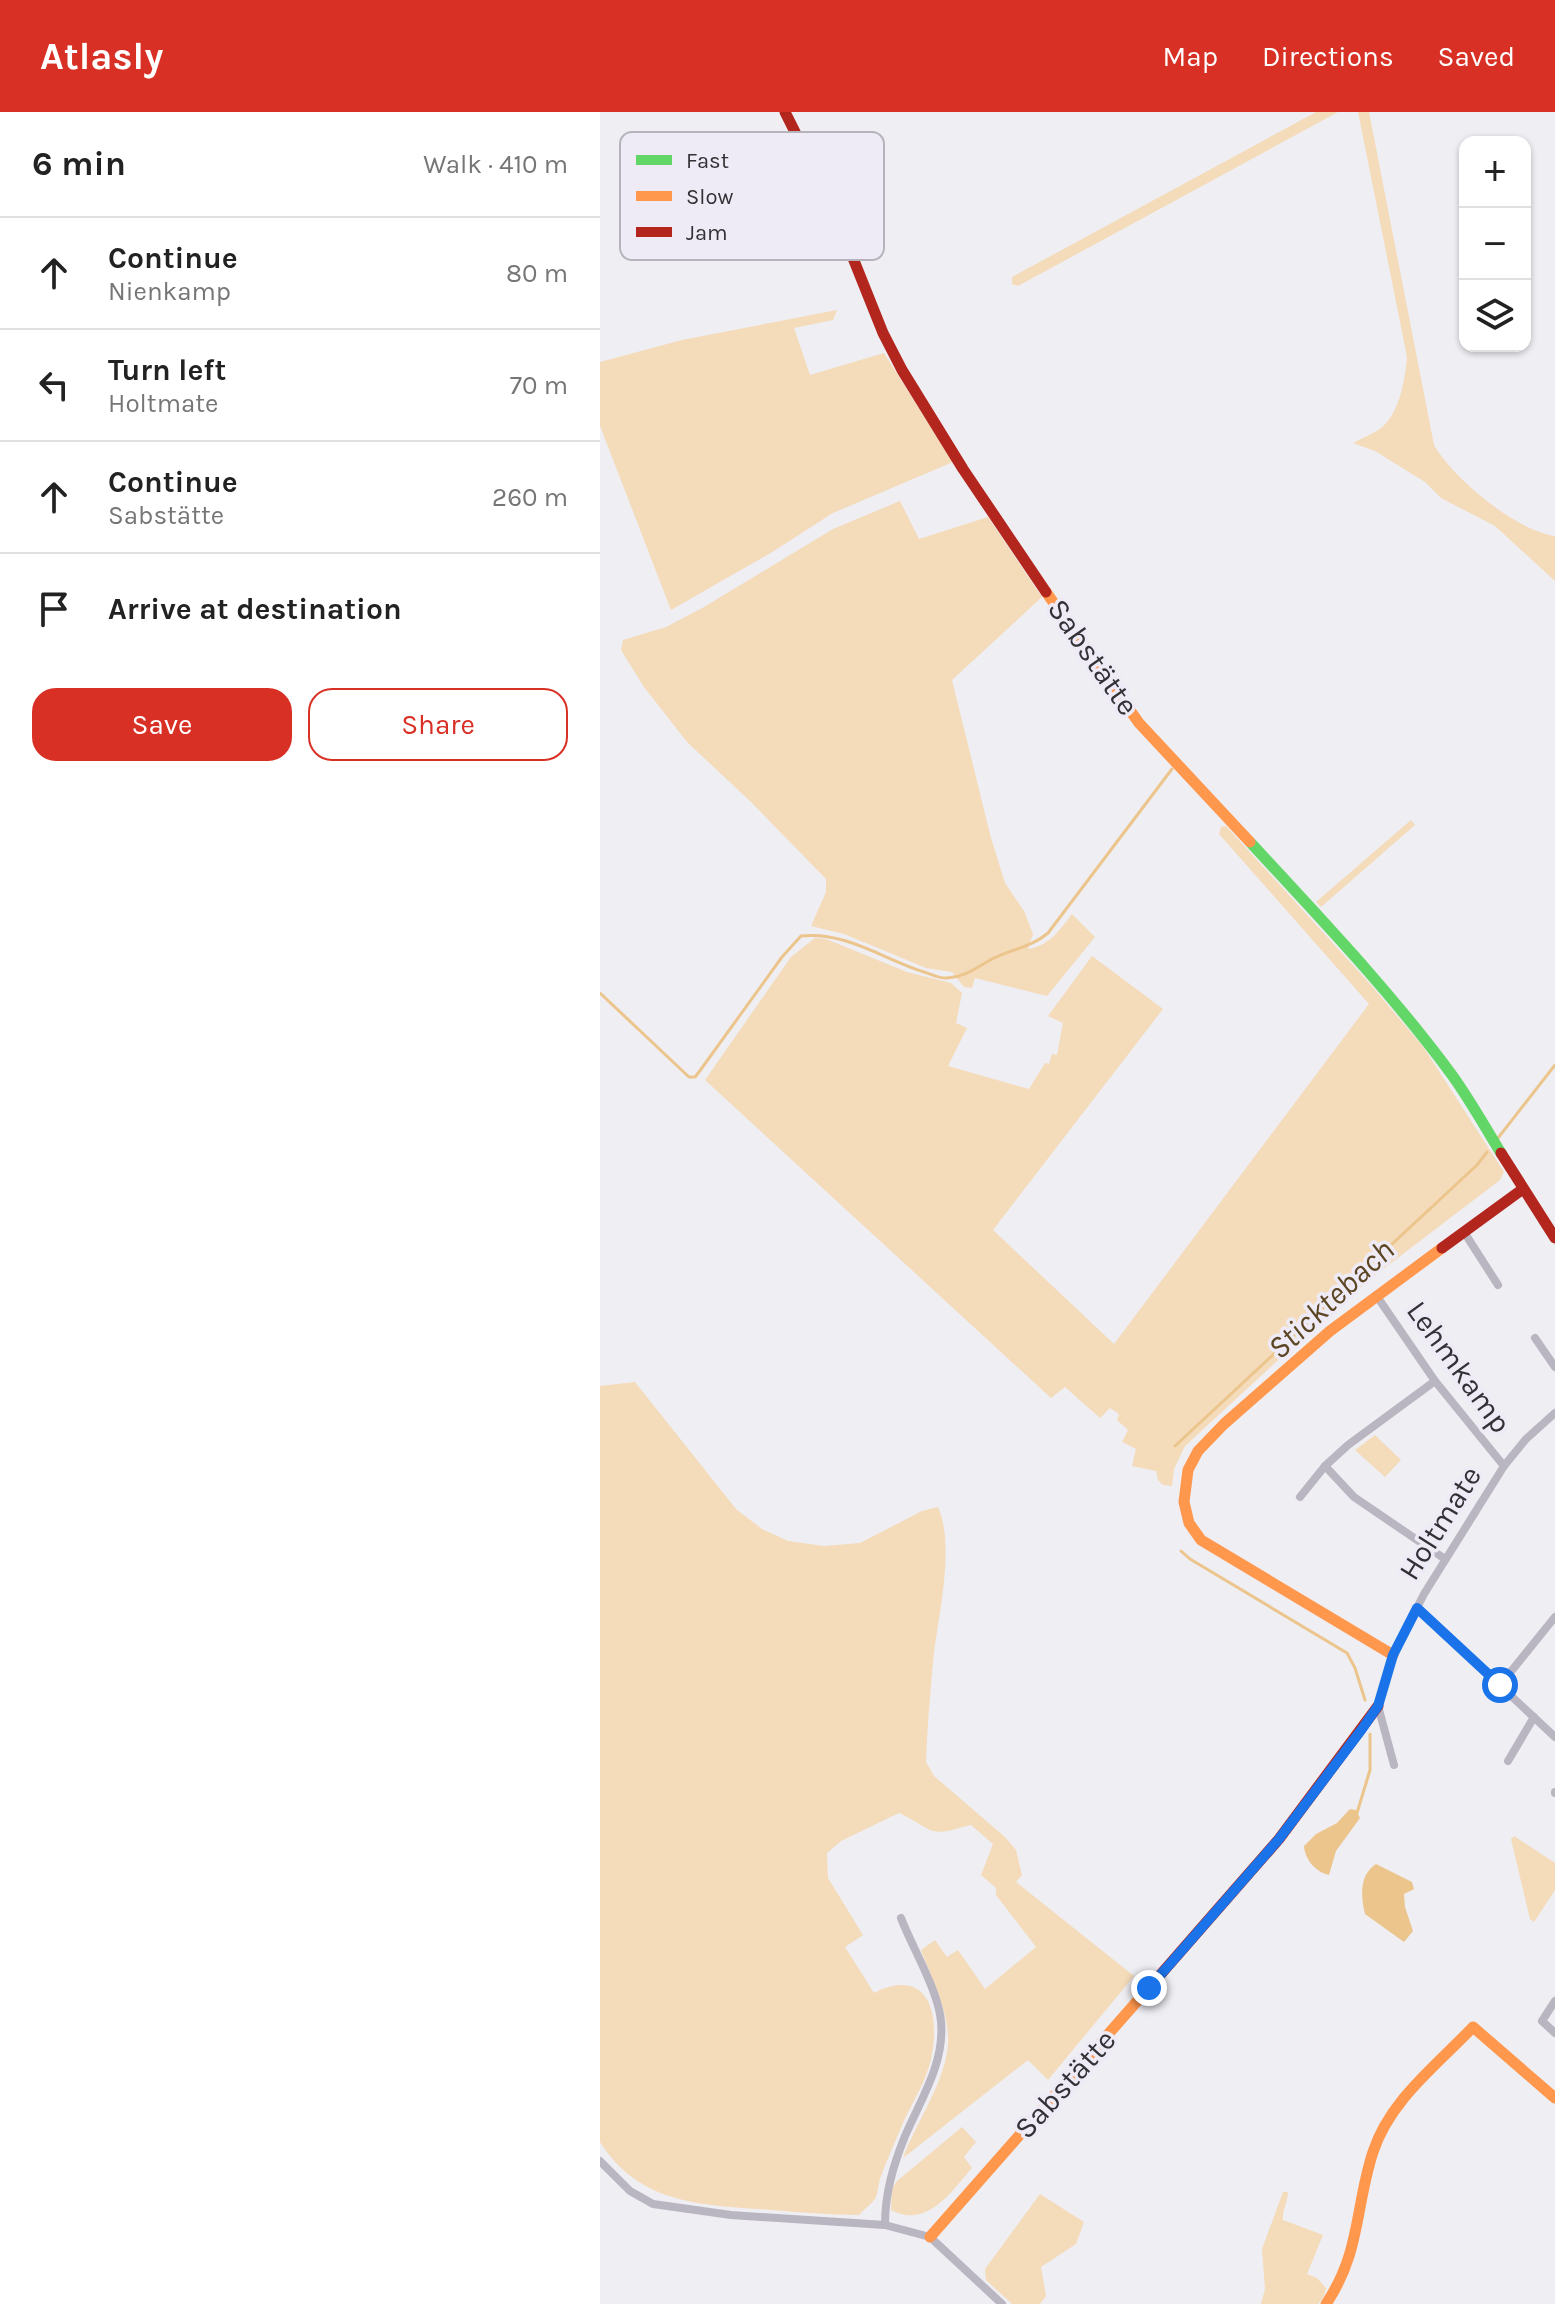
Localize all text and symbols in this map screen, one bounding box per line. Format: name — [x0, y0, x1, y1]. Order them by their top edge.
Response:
text: Atlasly — [40, 34, 163, 79]
text: Map — [1163, 40, 1218, 73]
text: Directions — [1262, 40, 1394, 73]
text: Saved — [1438, 40, 1515, 73]
legend — [620, 132, 884, 260]
map controls — [1459, 136, 1531, 352]
button: + — [1459, 136, 1531, 208]
text: 6 min — [32, 144, 126, 184]
text: Fast — [686, 148, 729, 174]
text: Walk · 410 m — [423, 149, 568, 180]
text: Slow — [686, 184, 733, 210]
button: − — [1459, 208, 1531, 280]
text: Jam — [686, 220, 728, 246]
text: Continue — [108, 240, 238, 276]
icon: ahead — [32, 251, 76, 295]
text: 80 m — [506, 258, 568, 289]
text: Nienkamp — [108, 276, 231, 307]
button: layers — [1459, 280, 1531, 352]
text: Turn left — [108, 352, 226, 388]
icon: left — [32, 363, 76, 407]
text: 70 m — [510, 370, 568, 401]
text: Holtmate — [108, 388, 218, 419]
text: Continue — [108, 464, 238, 500]
icon: ahead — [32, 475, 76, 519]
text: 260 m — [492, 482, 568, 513]
text: Sabstätte — [108, 500, 224, 531]
icon: arrive — [32, 587, 76, 631]
text: Arrive at destination — [108, 591, 402, 627]
street label: Sabstätte — [1040, 592, 1146, 722]
button: Save — [32, 688, 292, 761]
button: Share — [308, 688, 568, 761]
water label: Sticktebach — [1260, 1231, 1402, 1367]
street label: Lehmkamp — [1399, 1294, 1519, 1440]
street label: Holtmate — [1391, 1459, 1489, 1587]
route start — [1482, 1667, 1518, 1703]
route end — [1131, 1970, 1167, 2006]
street label: Sabstätte — [1007, 2022, 1123, 2146]

